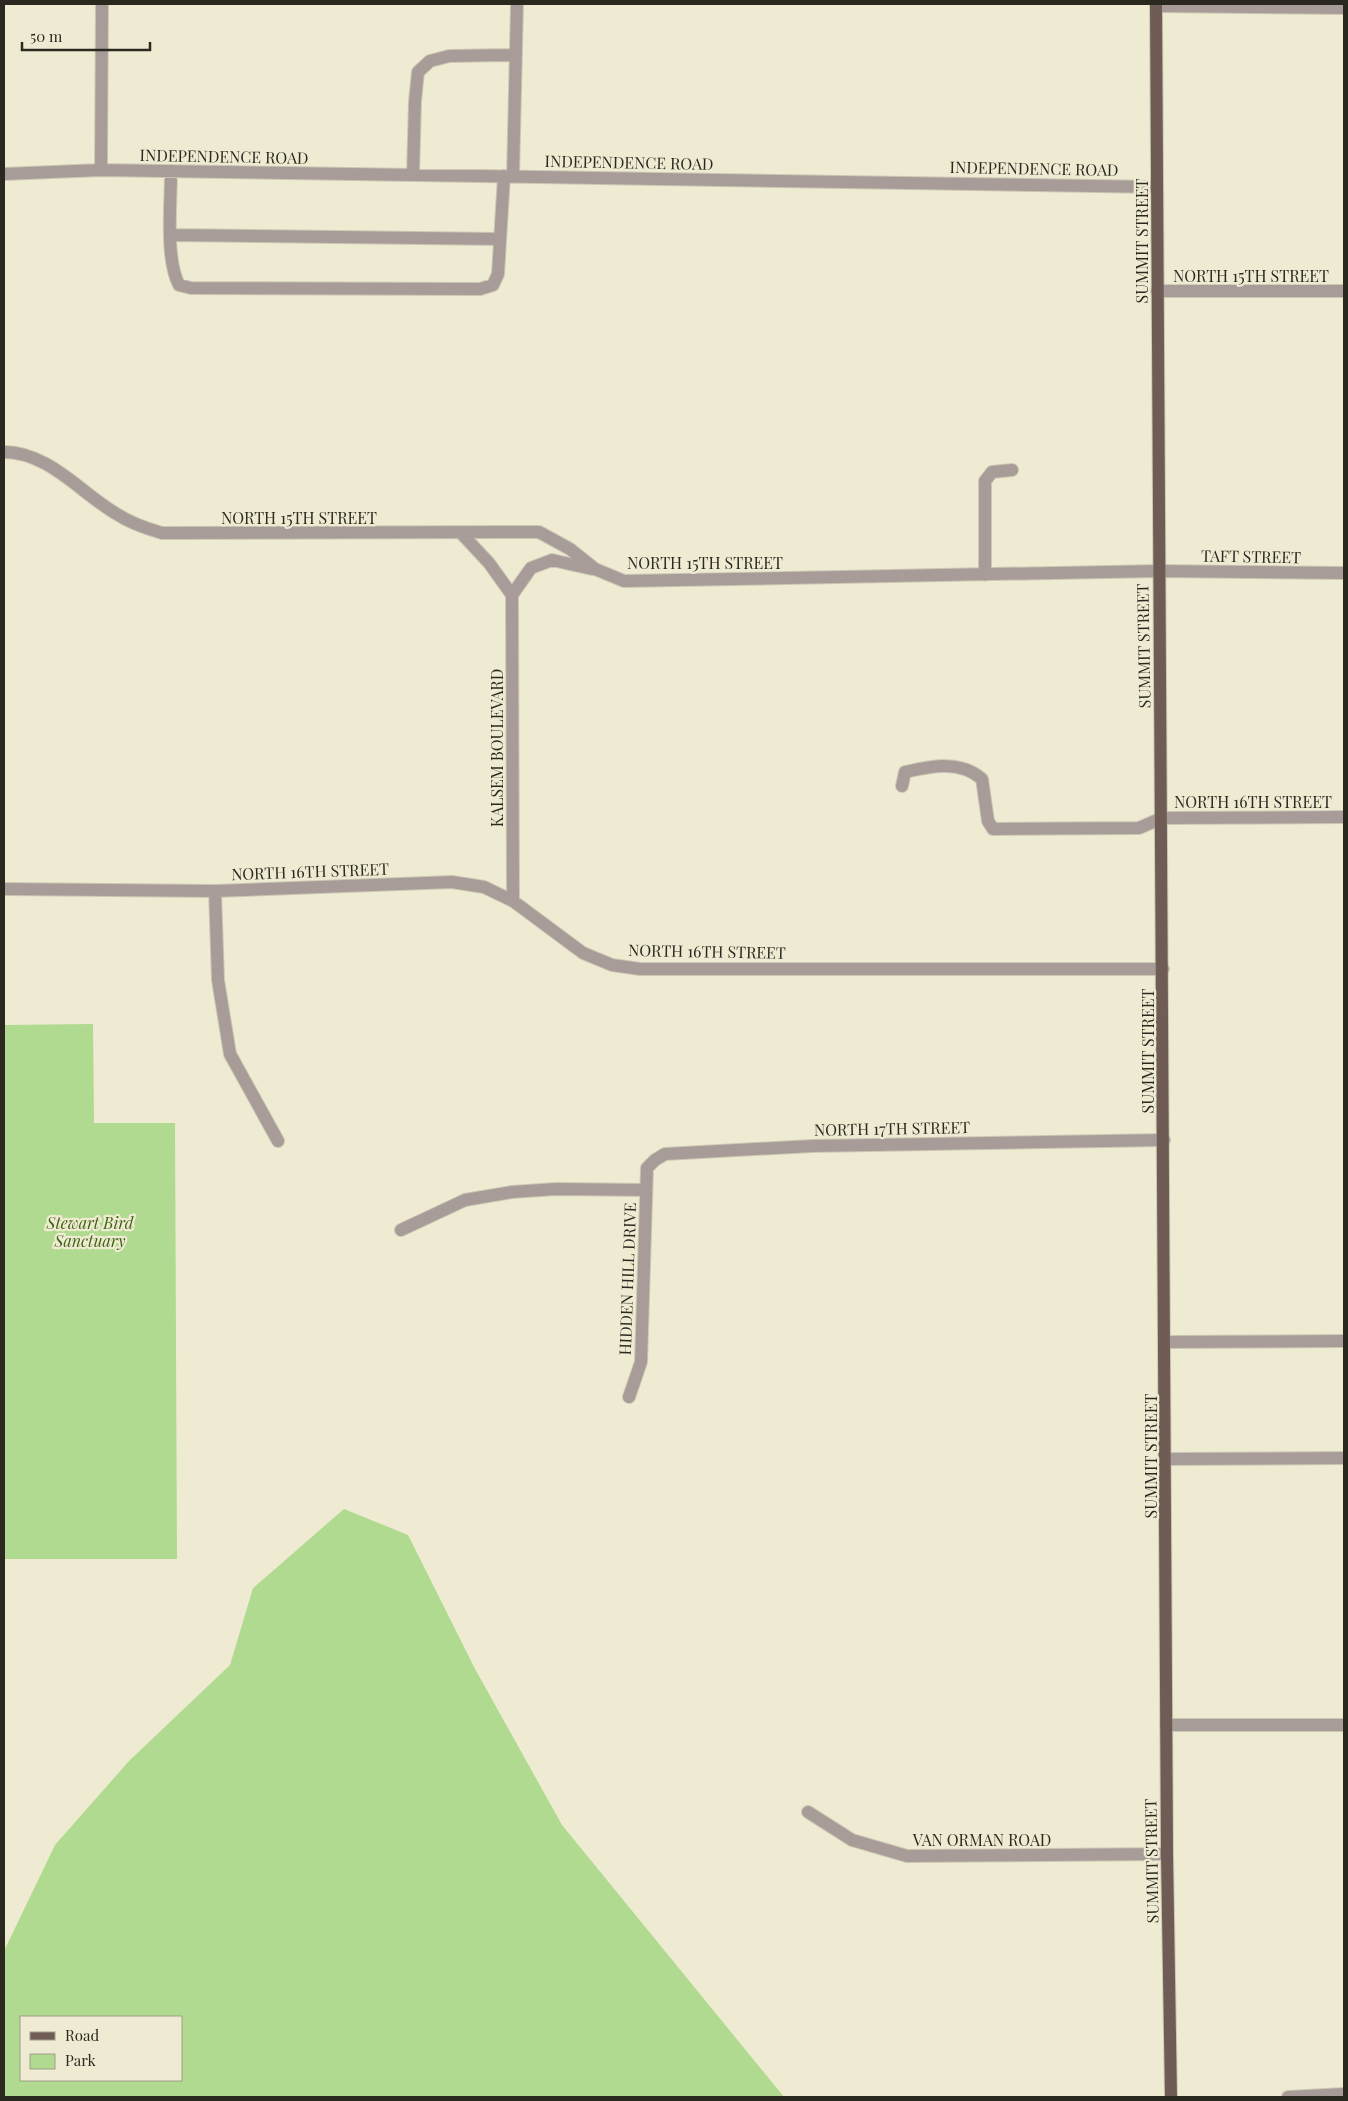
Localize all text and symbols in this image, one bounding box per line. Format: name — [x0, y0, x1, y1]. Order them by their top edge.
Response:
scale bar — [22, 20, 150, 52]
text: 50 m — [30, 26, 63, 46]
street label: INDEPENDENCE ROAD — [139, 144, 309, 168]
street label: INDEPENDENCE ROAD — [544, 150, 714, 174]
street label: INDEPENDENCE ROAD — [949, 156, 1119, 180]
street label: SUMMIT STREET — [1131, 179, 1152, 303]
street label: NORTH 15TH STREET — [1173, 265, 1329, 286]
street label: NORTH 15TH STREET — [221, 507, 377, 528]
street label: TAFT STREET — [1201, 545, 1301, 567]
street label: NORTH 15TH STREET — [627, 552, 783, 573]
street label: SUMMIT STREET — [1131, 583, 1155, 709]
street label: KALSEM BOULEVARD — [486, 669, 507, 827]
street label: NORTH 16TH STREET — [1174, 791, 1332, 812]
street label: NORTH 16TH STREET — [231, 858, 389, 884]
street label: NORTH 16TH STREET — [628, 939, 786, 963]
street label: SUMMIT STREET — [1137, 989, 1158, 1113]
street label: NORTH 17TH STREET — [814, 1116, 970, 1140]
street label: HIDDEN HILL DRIVE — [614, 1202, 640, 1356]
park label: Stewart Bird Sanctuary — [46, 1212, 135, 1251]
street label: SUMMIT STREET — [1140, 1394, 1161, 1518]
street label: SUMMIT STREET — [1139, 1798, 1163, 1924]
street label: VAN ORMAN ROAD — [912, 1829, 1051, 1850]
legend — [20, 2016, 182, 2081]
text: Road — [65, 2025, 99, 2045]
text: Park — [65, 2050, 97, 2070]

